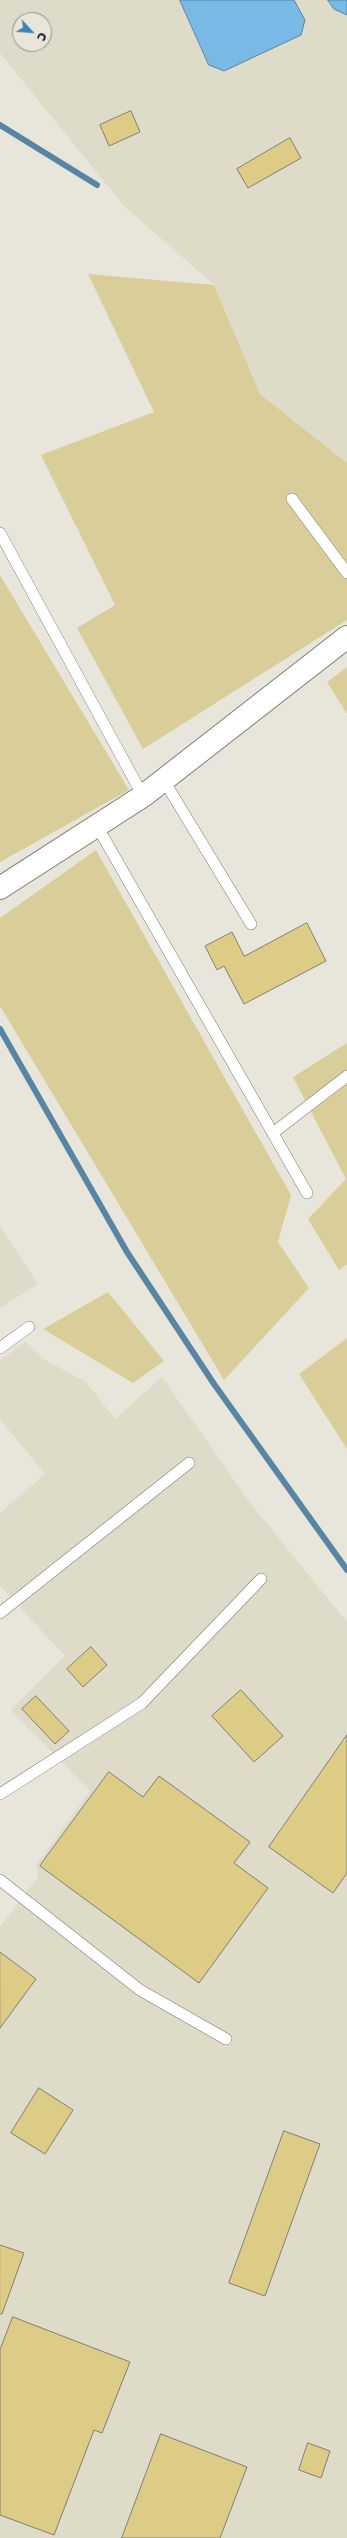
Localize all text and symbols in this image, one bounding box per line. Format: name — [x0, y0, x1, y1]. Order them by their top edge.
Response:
north arrow — [12, 12, 52, 52]
text: С — [35, 31, 50, 43]

